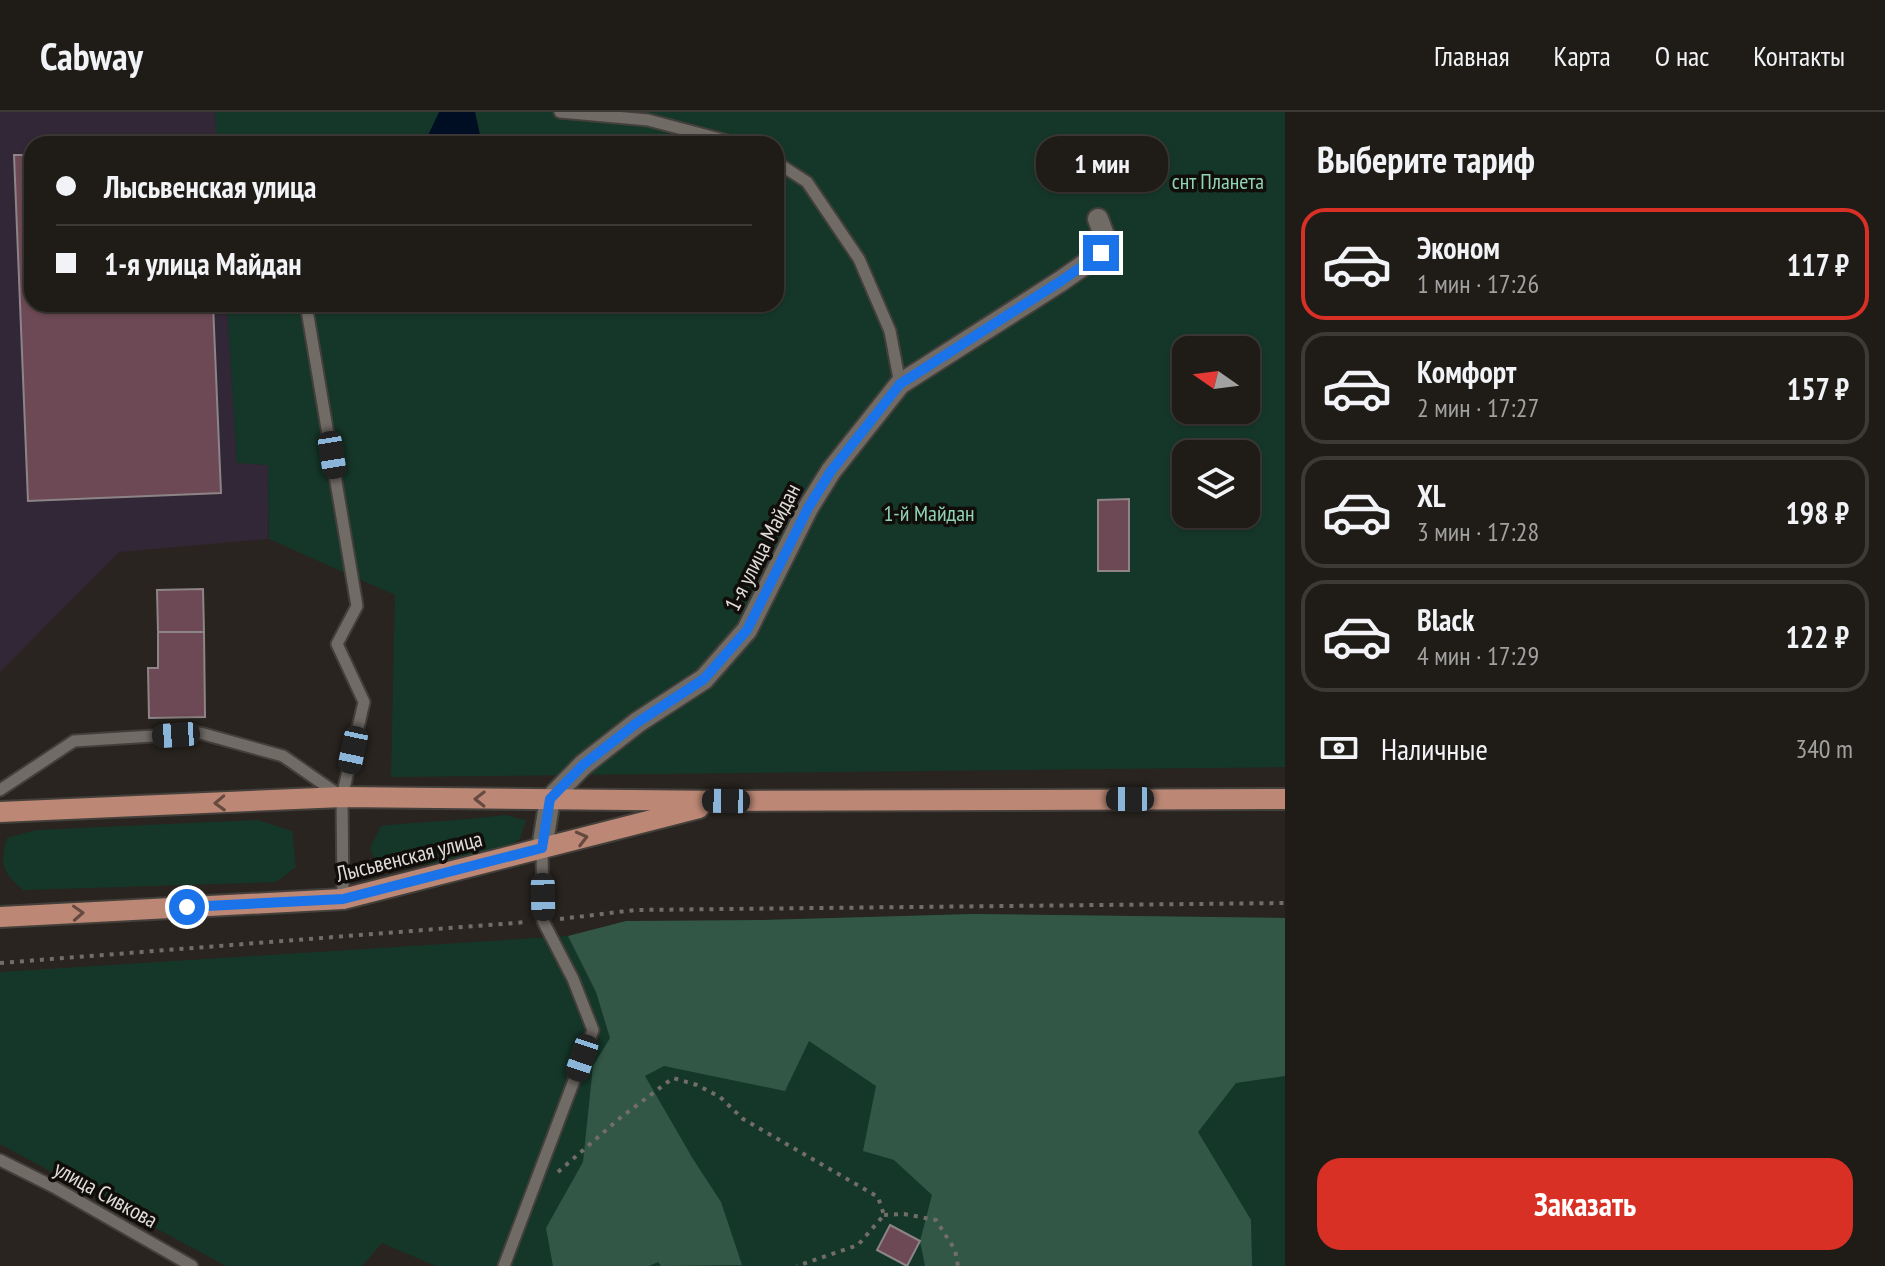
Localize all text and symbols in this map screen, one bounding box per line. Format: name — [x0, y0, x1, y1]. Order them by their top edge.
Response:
text: Cabway — [40, 31, 143, 80]
text: Главная — [1434, 37, 1510, 74]
text: Карта — [1554, 37, 1611, 74]
text: О нас — [1655, 37, 1709, 74]
text: Контакты — [1753, 37, 1845, 74]
text: Выберите тариф — [1317, 136, 1535, 183]
callout: 1 мин — [1035, 137, 1167, 193]
text: 1 мин — [1074, 147, 1130, 180]
text: Лысьвенская улица — [104, 167, 316, 206]
park label: снт Планета — [1172, 167, 1264, 195]
icon: car — [1321, 228, 1393, 300]
text: Эконом — [1417, 228, 1500, 267]
route end — [1083, 235, 1119, 271]
text: 1-я улица Майдан — [104, 244, 302, 283]
text: 117 ₽ — [1787, 245, 1849, 284]
text: 1 мин · 17:26 — [1417, 267, 1539, 300]
north arrow — [1172, 336, 1260, 424]
map controls — [1172, 336, 1260, 528]
icon: car — [1321, 352, 1393, 424]
text: Комфорт — [1417, 352, 1516, 391]
text: 157 ₽ — [1787, 369, 1849, 408]
text: 2 мин · 17:27 — [1417, 391, 1539, 424]
car — [316, 429, 348, 481]
button: layers — [1172, 440, 1260, 528]
icon: car — [1321, 476, 1393, 548]
text: XL — [1417, 476, 1446, 515]
street label: 1-я улица Майдан — [718, 478, 806, 616]
text: 198 ₽ — [1785, 493, 1849, 532]
park label: 1-й Майдан — [883, 499, 975, 527]
text: 3 мин · 17:28 — [1417, 515, 1539, 548]
icon: car — [1321, 600, 1393, 672]
text: Black — [1417, 600, 1474, 639]
text: 122 ₽ — [1785, 617, 1849, 656]
text: 4 мин · 17:29 — [1417, 639, 1539, 672]
car — [151, 721, 201, 749]
car — [336, 724, 370, 776]
icon: cash — [1317, 726, 1361, 770]
text: Наличные — [1381, 729, 1488, 768]
text: 340 m — [1795, 732, 1853, 765]
car — [1106, 787, 1154, 811]
car — [702, 789, 750, 813]
one-way arrow — [473, 790, 486, 808]
one-way arrow — [213, 794, 226, 811]
street label: Лысьвенская улица — [332, 824, 485, 888]
one-way arrow — [574, 830, 588, 847]
car — [531, 873, 555, 921]
route start — [169, 889, 205, 925]
one-way arrow — [72, 905, 85, 922]
car — [563, 1031, 601, 1085]
street label: улица Сивкова — [49, 1154, 163, 1234]
button: Заказать — [1317, 1158, 1853, 1250]

